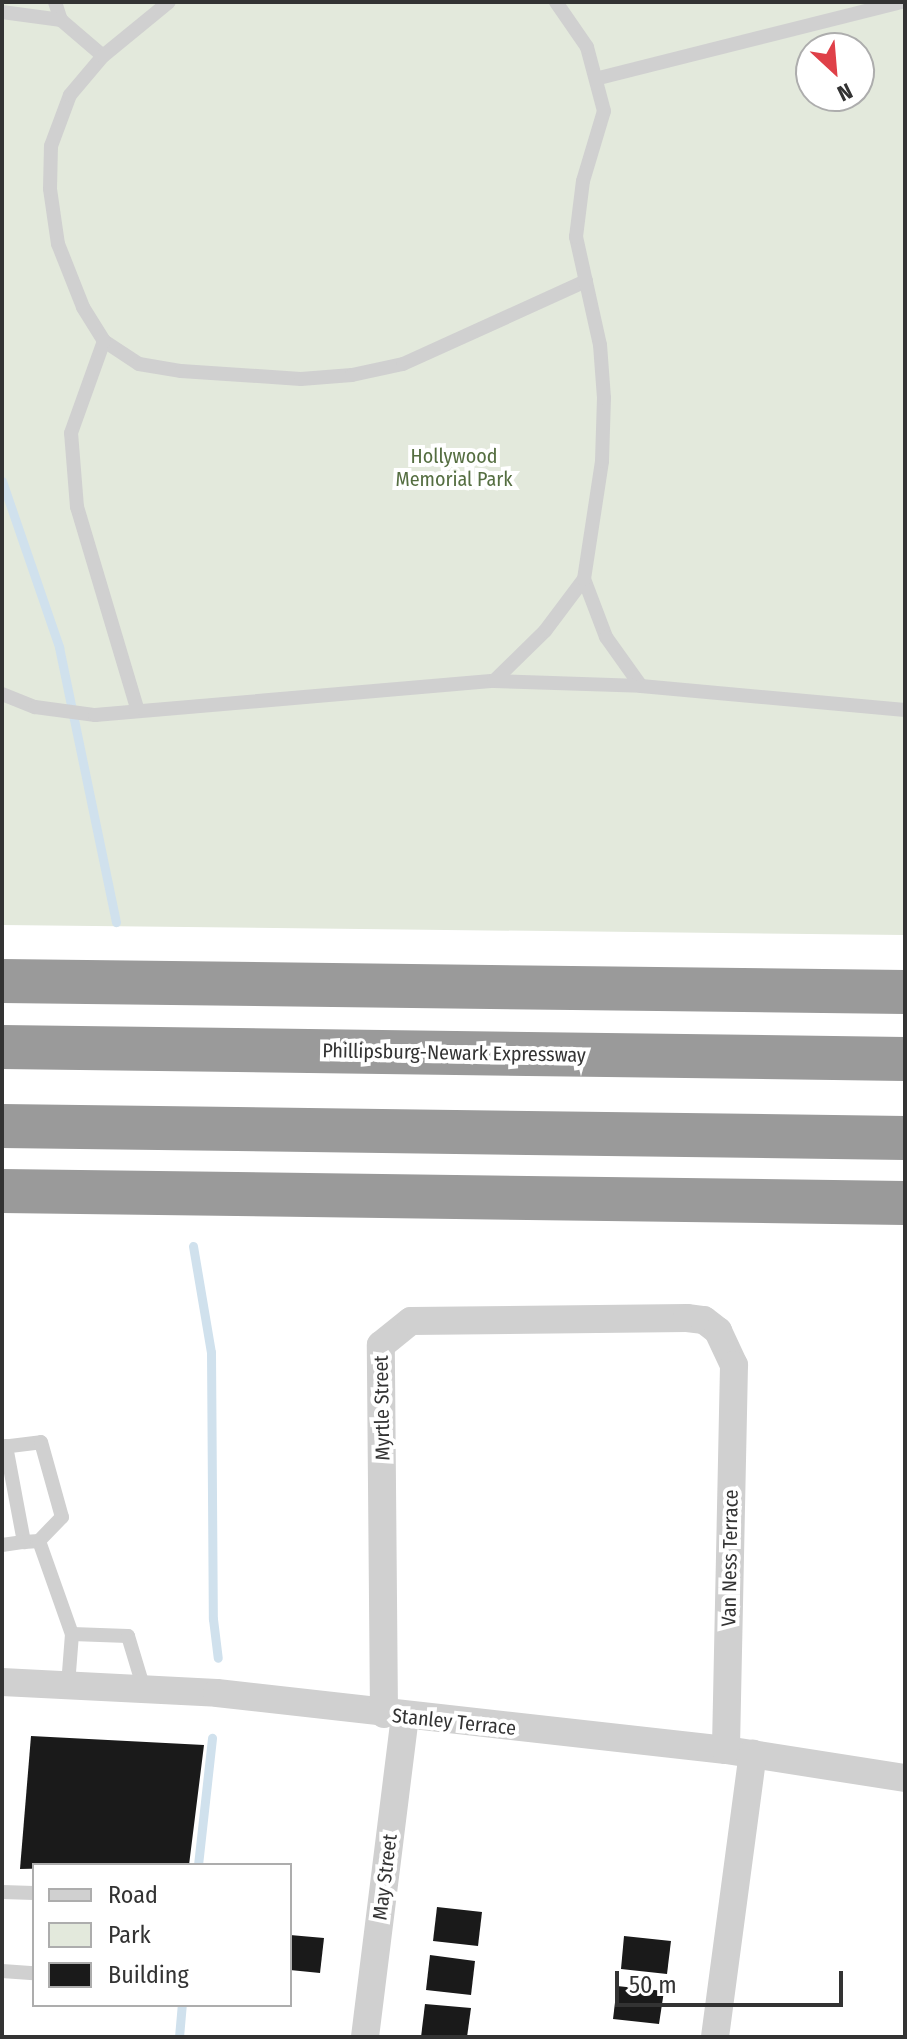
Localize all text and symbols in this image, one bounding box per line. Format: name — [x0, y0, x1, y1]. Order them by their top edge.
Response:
north arrow — [795, 32, 875, 112]
text: N — [833, 77, 857, 107]
park label: Hollywood Memorial Park — [395, 445, 513, 492]
street label: Phillipsburg-Newark Expressway — [322, 1039, 586, 1067]
street label: Myrtle Street — [369, 1355, 395, 1461]
street label: Van Ness Terrace — [717, 1489, 743, 1627]
street label: Stanley Terrace — [391, 1704, 517, 1740]
street label: May Street — [368, 1833, 402, 1921]
legend — [32, 1863, 292, 2007]
text: Road — [108, 1881, 158, 1909]
text: Park — [108, 1921, 151, 1949]
scale bar — [619, 1955, 847, 2005]
text: Building — [108, 1961, 189, 1989]
text: 50 m — [629, 1971, 677, 1999]

